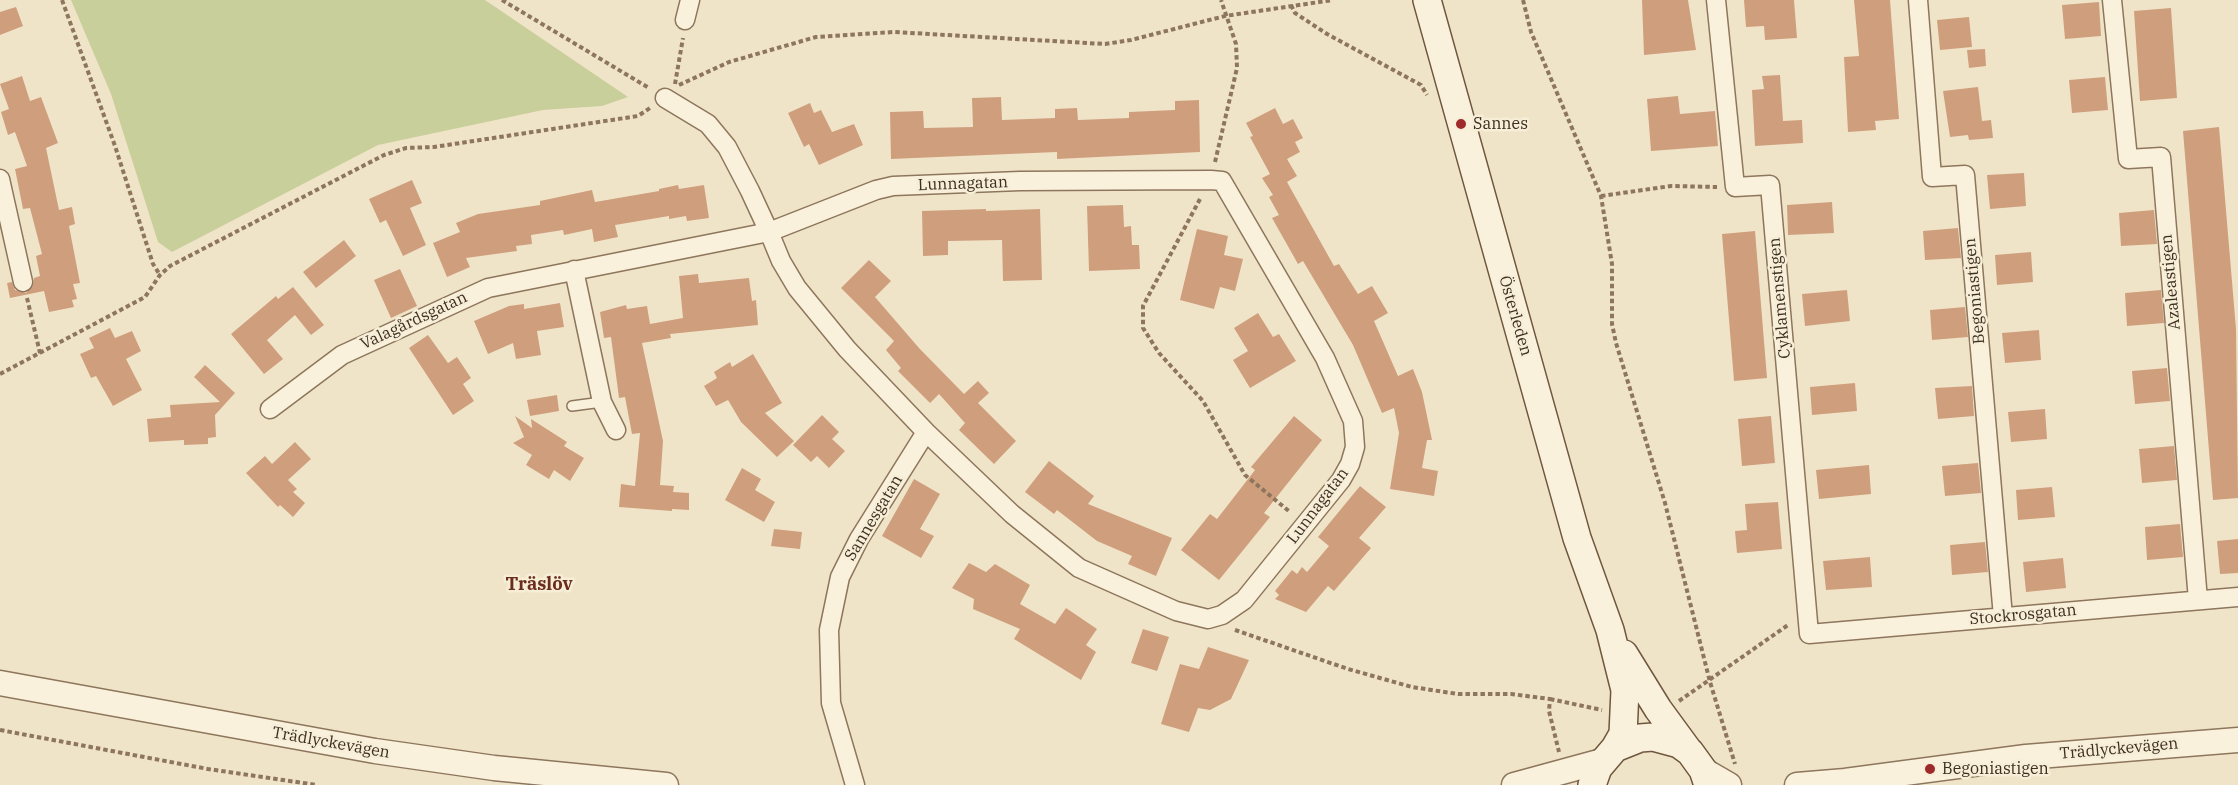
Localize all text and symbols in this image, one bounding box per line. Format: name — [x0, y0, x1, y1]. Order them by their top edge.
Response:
place label: Sannes — [1473, 114, 1528, 134]
marker: Sannes — [1454, 117, 1468, 131]
street label: Lunnagatan — [918, 173, 1008, 195]
street label: Azaleastigen — [2157, 233, 2185, 331]
street label: Cyklamenstigen — [1765, 237, 1795, 359]
street label: Begoniastigen — [1961, 237, 1989, 345]
street label: Österleden — [1494, 274, 1536, 358]
street label: Valagårdsgatan — [358, 288, 470, 354]
street label: Lunnagatan — [1283, 464, 1353, 548]
street label: Sannesgatan — [841, 472, 907, 564]
district label: Träslöv — [505, 574, 573, 596]
street label: Stockrosgatan — [1969, 601, 2077, 629]
street label: Trädlyckevägen — [271, 723, 391, 763]
street label: Trädlyckevägen — [2059, 734, 2179, 764]
place label: Begoniastigen — [1942, 759, 2049, 779]
marker: Begoniastigen — [1923, 762, 1937, 776]

